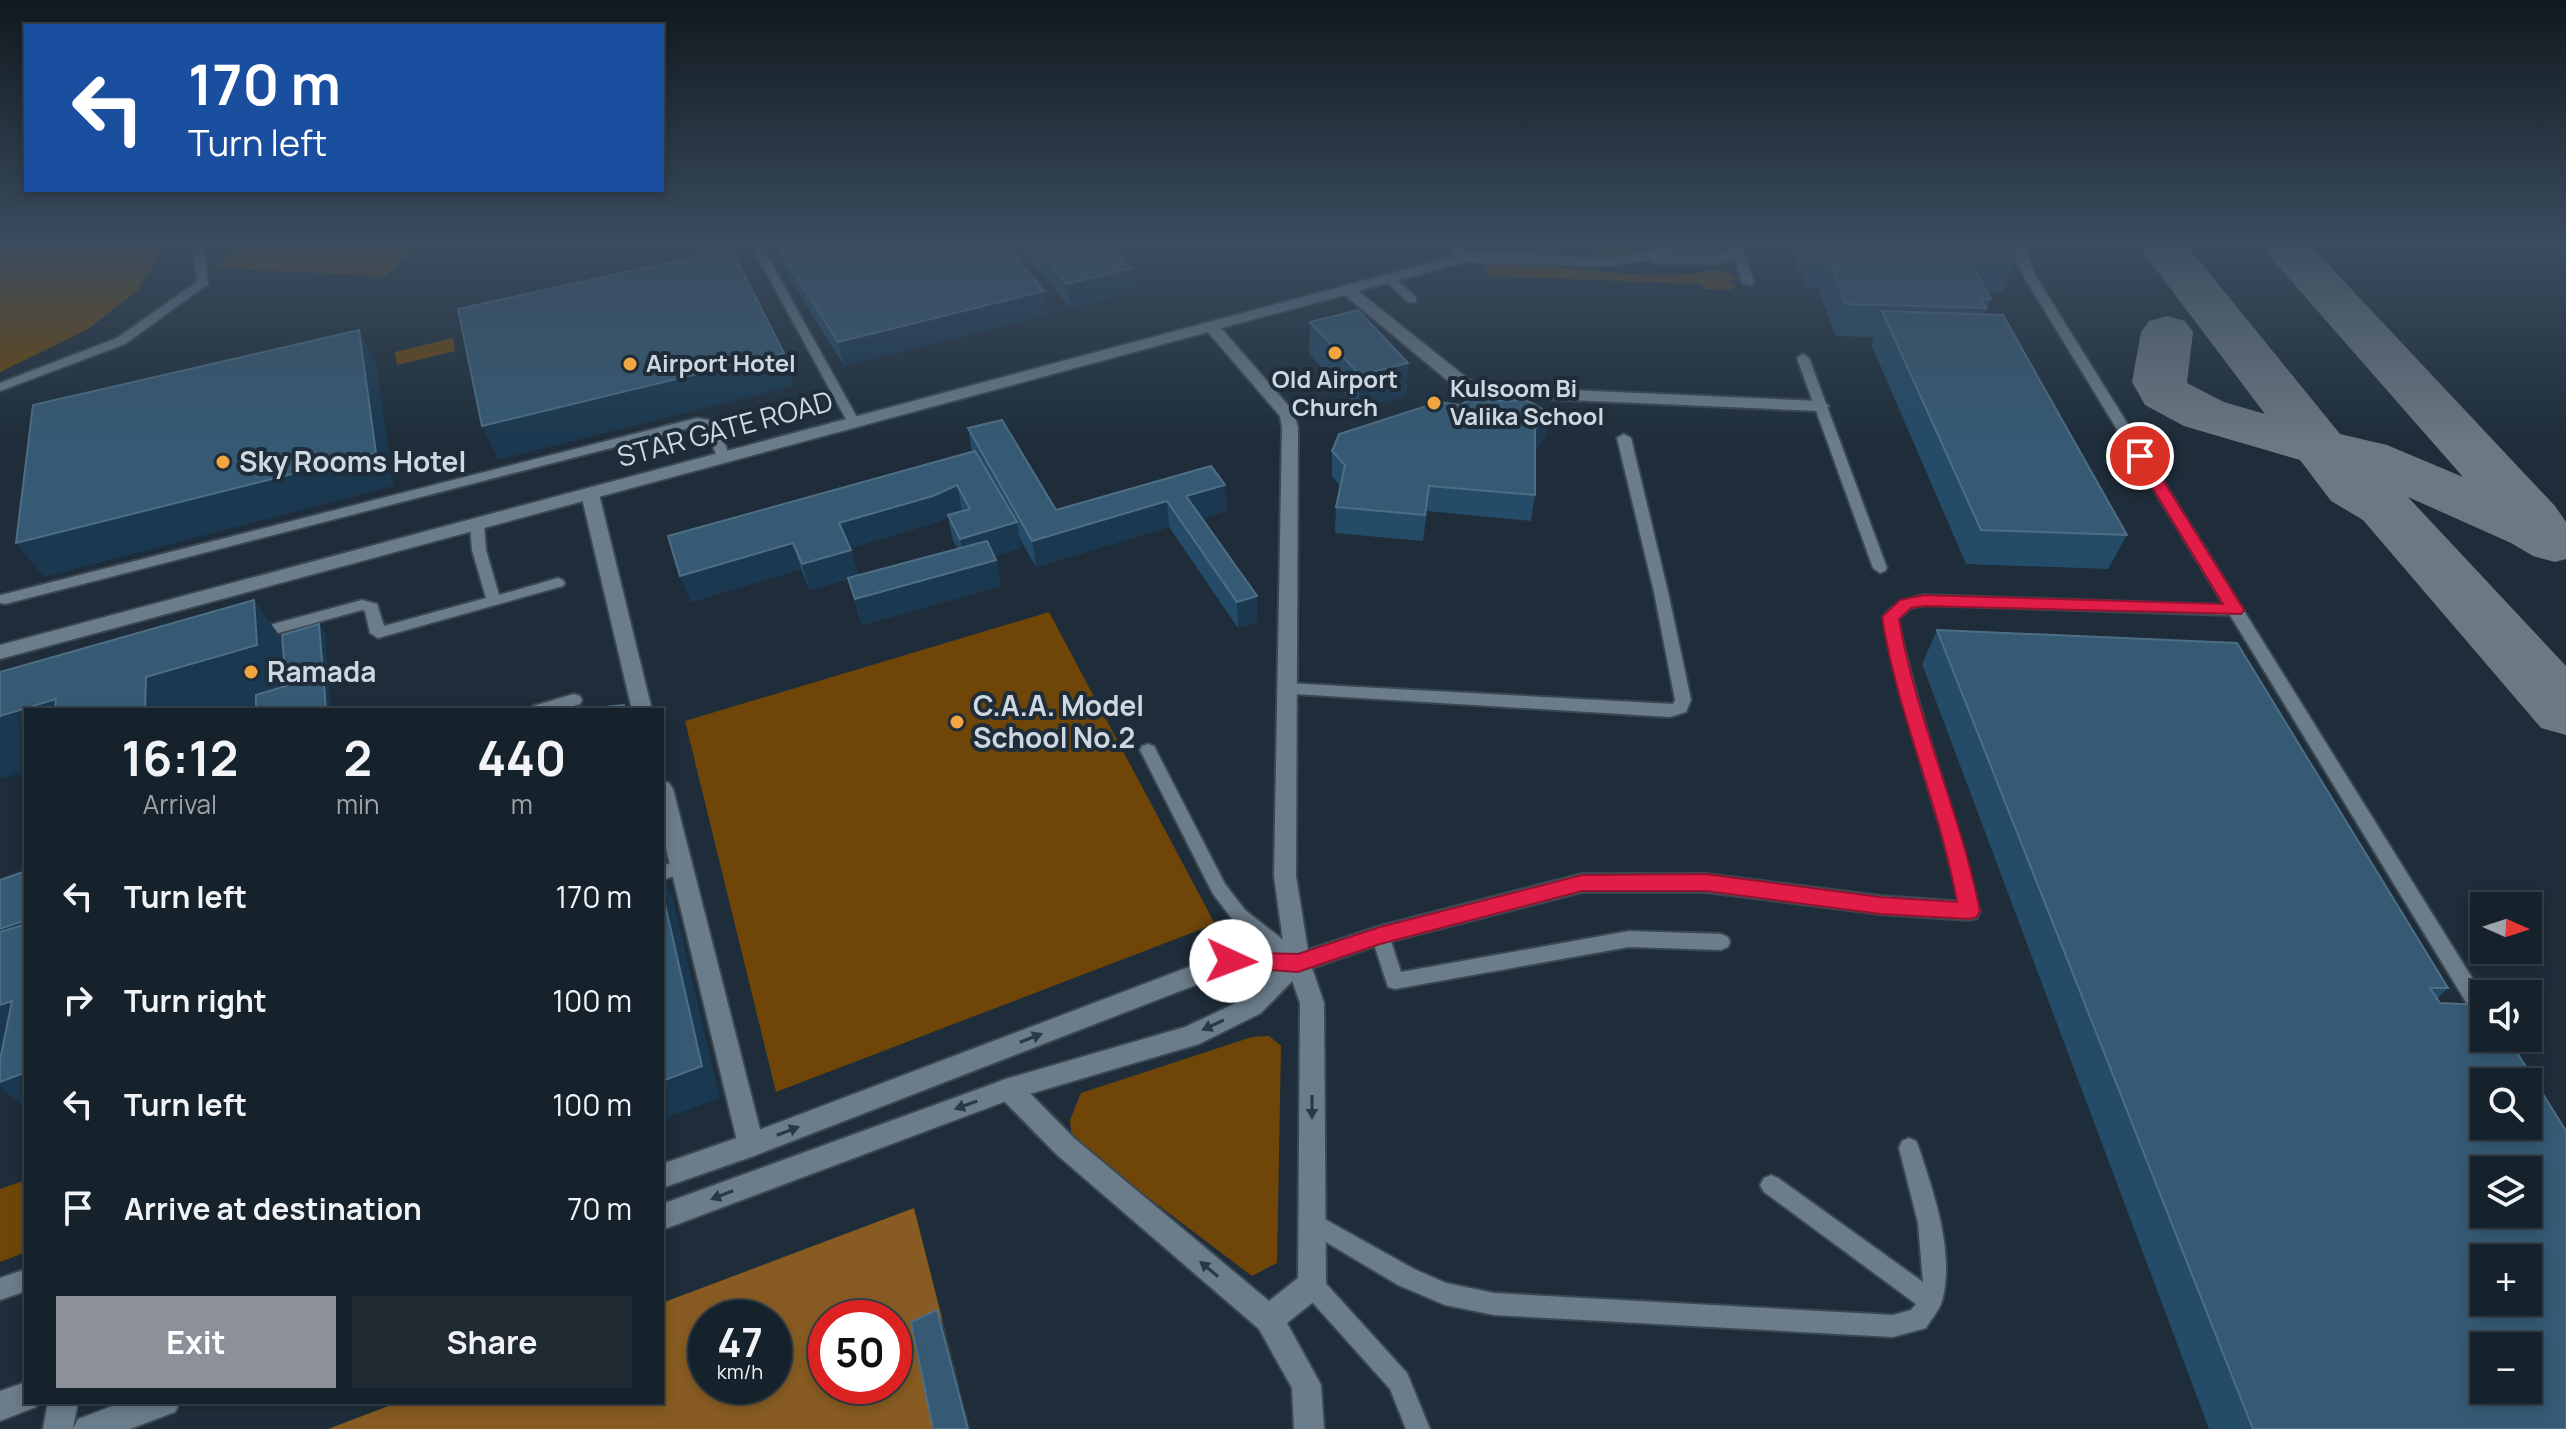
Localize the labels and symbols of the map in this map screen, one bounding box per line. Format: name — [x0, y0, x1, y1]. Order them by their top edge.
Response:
marker: Old Airport Church — [1326, 344, 1344, 362]
place label: Airport Hotel — [646, 346, 796, 379]
marker: Airport Hotel — [621, 355, 639, 373]
place label: Old Airport Church — [1272, 362, 1398, 423]
place label: Kulsoom Bi Valika School — [1450, 371, 1604, 432]
street label: STAR GATE ROAD — [613, 381, 837, 475]
marker: Kulsoom Bi Valika School — [1425, 394, 1443, 412]
pin — [2106, 422, 2174, 490]
place label: Sky Rooms Hotel — [239, 442, 466, 480]
marker: Sky Rooms Hotel — [214, 453, 232, 471]
place label: Ramada — [267, 652, 376, 690]
marker: Ramada — [242, 663, 260, 681]
place label: C.A.A. Model School No.2 — [973, 686, 1144, 756]
marker: C.A.A. Model School No.2 — [948, 713, 966, 731]
north arrow — [2470, 892, 2542, 964]
position arrow — [1189, 919, 1273, 1003]
one-way arrow — [1202, 1018, 1225, 1032]
one-way arrow — [1019, 1031, 1043, 1044]
one-way arrow — [1306, 1095, 1318, 1120]
one-way arrow — [954, 1099, 978, 1112]
one-way arrow — [776, 1124, 800, 1137]
one-way arrow — [710, 1189, 734, 1202]
one-way arrow — [1199, 1261, 1219, 1278]
speed limit sign: 50 — [808, 1300, 912, 1404]

